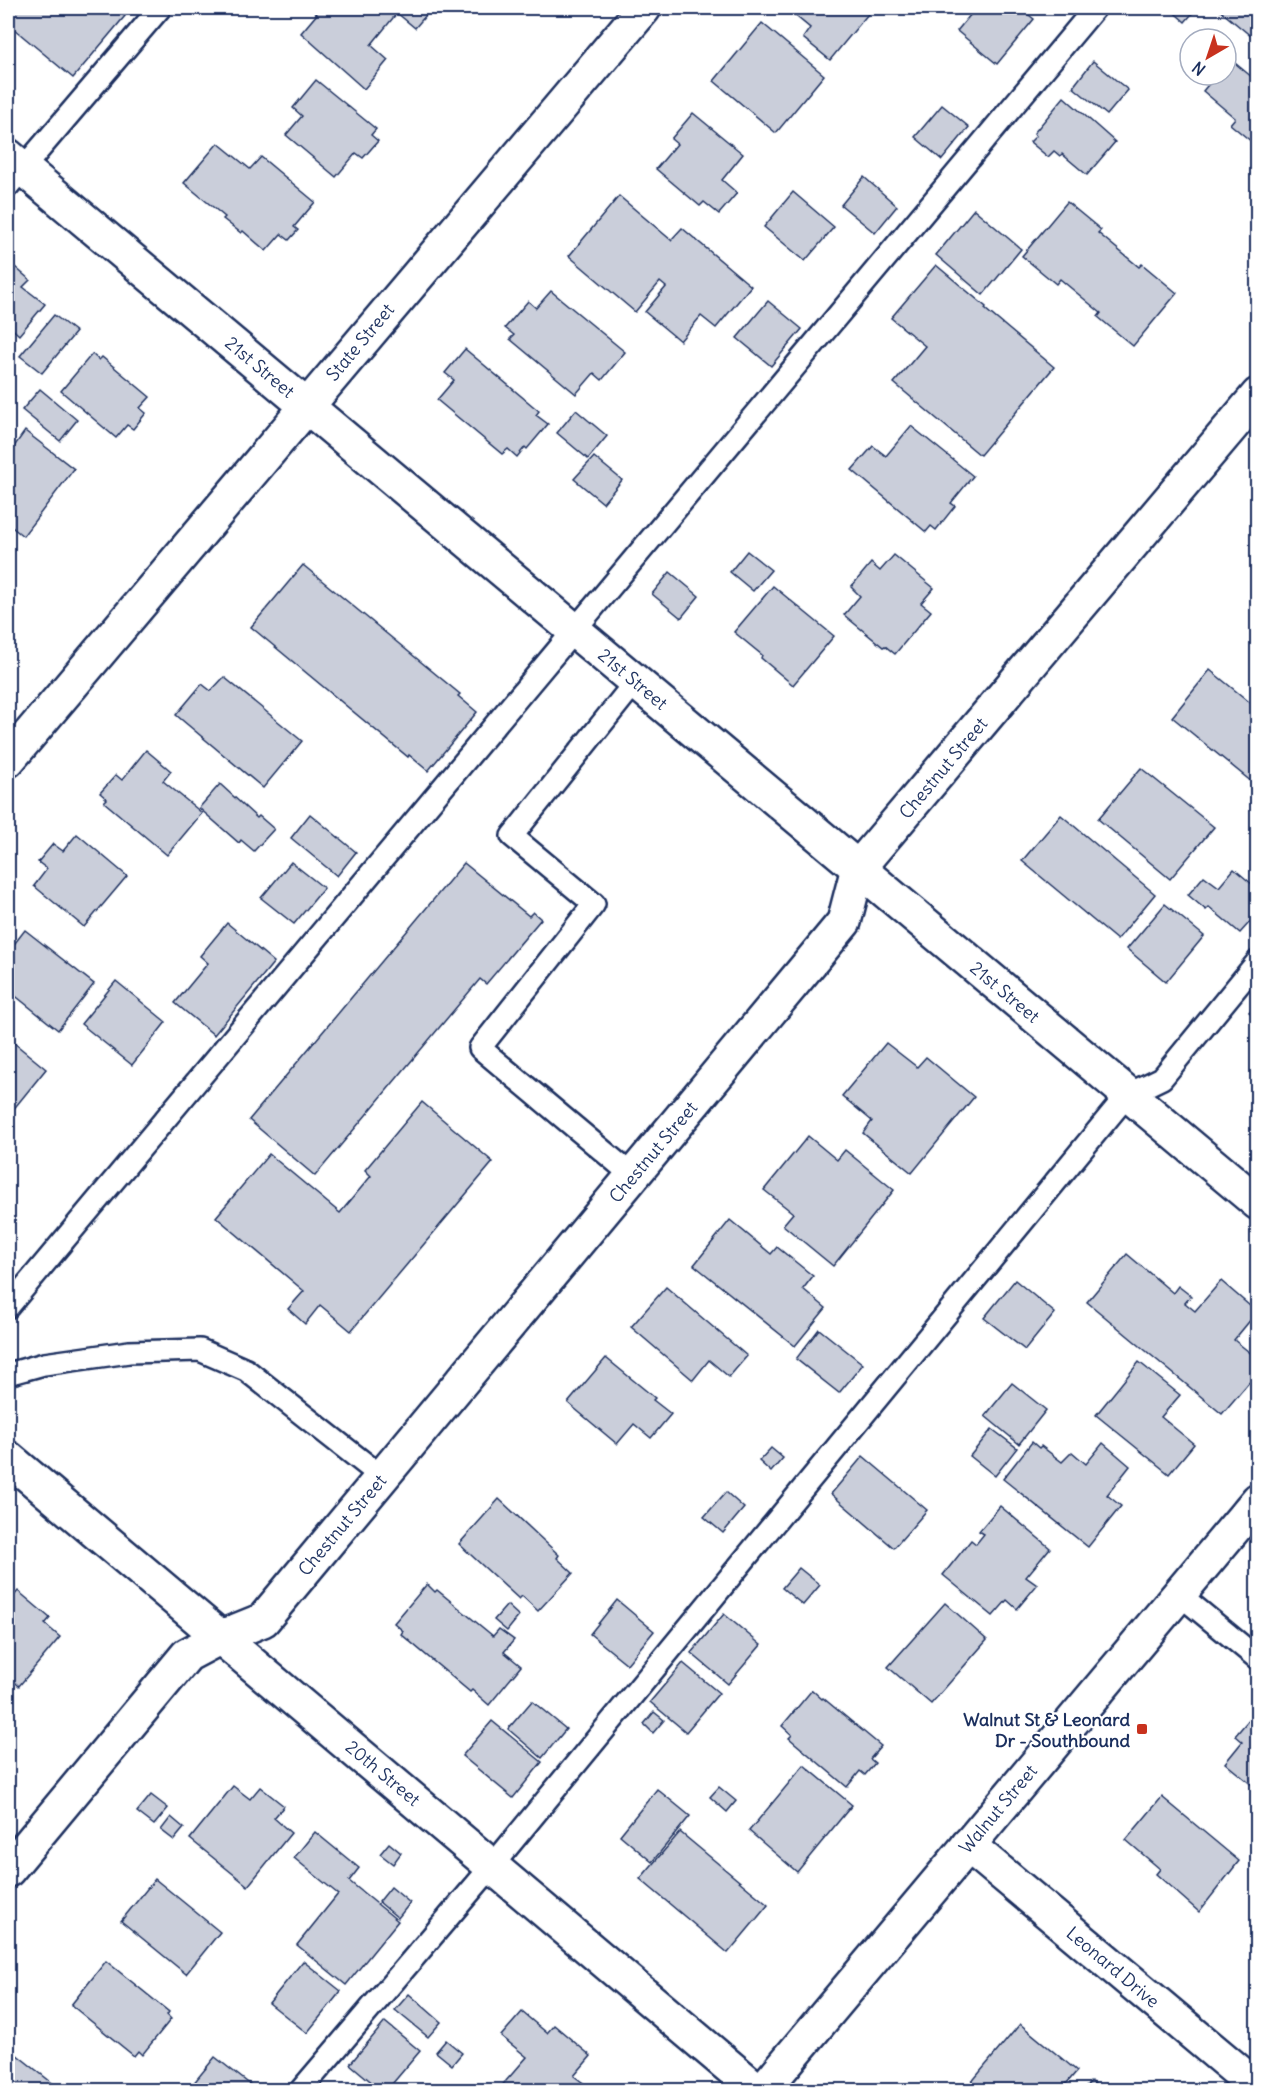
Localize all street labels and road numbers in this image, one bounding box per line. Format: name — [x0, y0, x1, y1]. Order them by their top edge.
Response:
street label: State Street — [321, 299, 399, 385]
street label: 21st Street — [221, 331, 299, 403]
street label: 21st Street — [594, 643, 672, 715]
street label: Chestnut Street — [894, 713, 992, 823]
street label: 21st Street — [966, 956, 1044, 1028]
street label: Chestnut Street — [604, 1097, 702, 1207]
street label: Chestnut Street — [293, 1470, 391, 1580]
street label: 20th Street — [341, 1735, 425, 1811]
street label: Walnut Street — [954, 1760, 1042, 1858]
street label: Leonard Drive — [1062, 1921, 1164, 2013]

